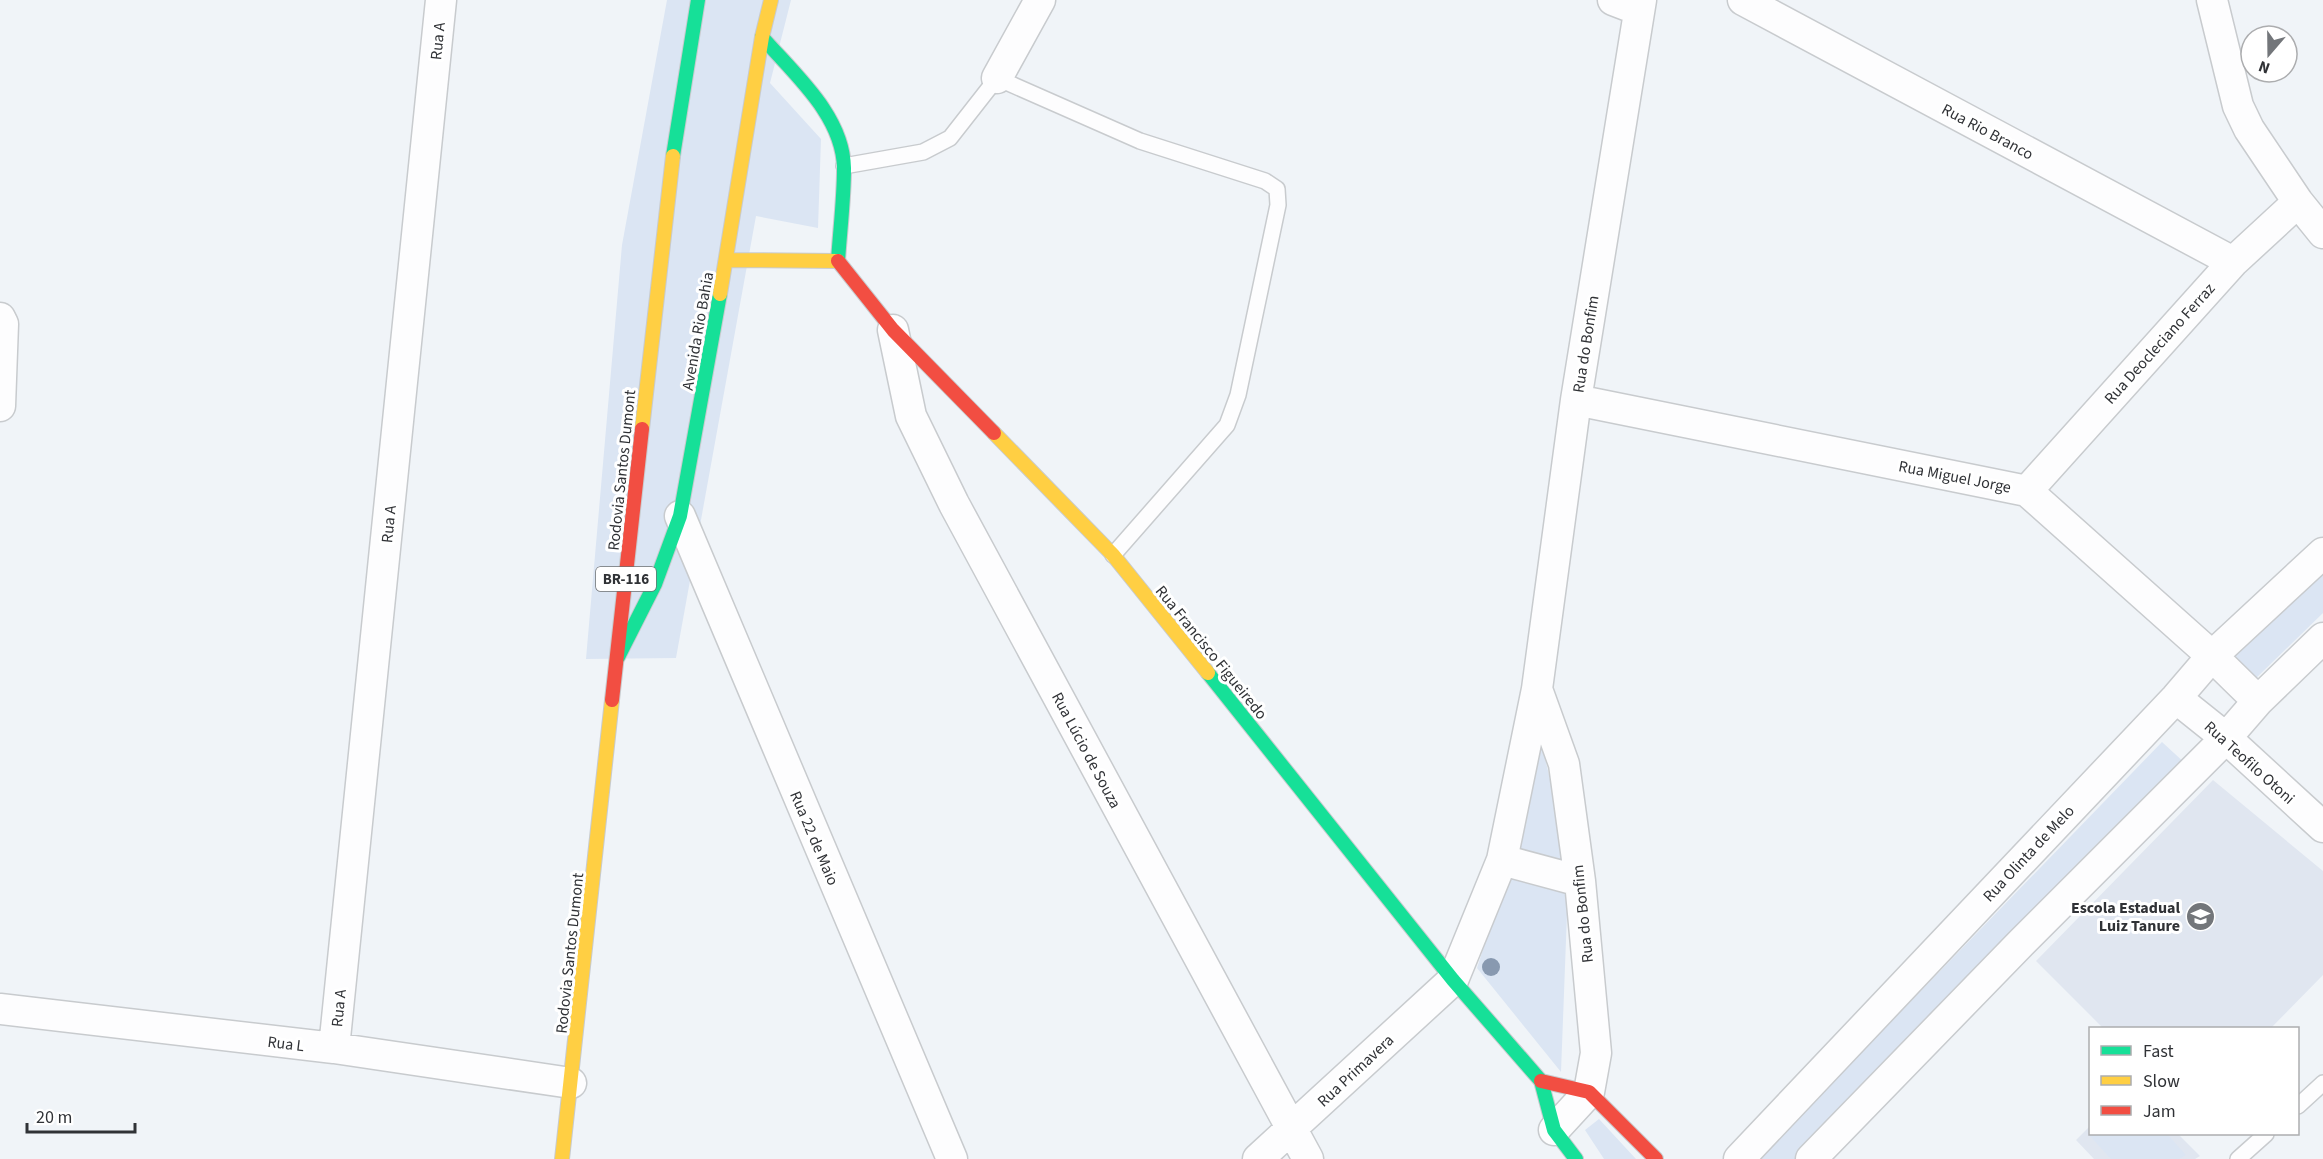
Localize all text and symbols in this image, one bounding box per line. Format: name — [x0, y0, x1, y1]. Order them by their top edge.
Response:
street label: Rua A — [425, 21, 451, 61]
north arrow — [2239, 24, 2299, 84]
text: N — [2255, 55, 2273, 79]
street label: Rua Rio Branco — [1938, 98, 2037, 165]
street label: Avenida Rio Bahia — [677, 270, 719, 392]
street label: Rua Deocleciano Ferraz — [2099, 278, 2220, 409]
street label: Rua do Bonfim — [1567, 294, 1605, 395]
street label: Rodovia Santos Dumont — [603, 388, 641, 552]
street label: Rua Miguel Jorge — [1897, 455, 2013, 499]
street label: Rua A — [376, 504, 402, 544]
road number: BR-116 — [596, 567, 656, 591]
street label: Rua Francisco Figueiredo — [1150, 581, 1272, 724]
street label: Rua Lúcio de Souza — [1046, 688, 1126, 813]
street label: Rua Teofilo Otoni — [2199, 716, 2299, 809]
street label: Rua 22 de Maio — [784, 788, 844, 889]
street label: Rua Olinta de Melo — [1978, 800, 2079, 907]
street label: Rua do Bonfim — [1567, 864, 1599, 964]
street label: Rodovia Santos Dumont — [551, 871, 589, 1035]
place label: Escola Estadual Luiz Tanure — [2071, 897, 2180, 937]
school or university icon: Escola Estadual Luiz Tanure — [2185, 900, 2217, 932]
street label: Rua A — [326, 988, 352, 1028]
legend — [2089, 1027, 2299, 1135]
street label: Rua Primavera — [1313, 1029, 1399, 1112]
street label: Rua L — [266, 1031, 306, 1057]
text: Fast — [2143, 1039, 2174, 1064]
text: Slow — [2143, 1069, 2180, 1094]
scale bar — [27, 1096, 135, 1134]
text: Jam — [2143, 1099, 2176, 1124]
text: 20 m — [36, 1105, 72, 1130]

